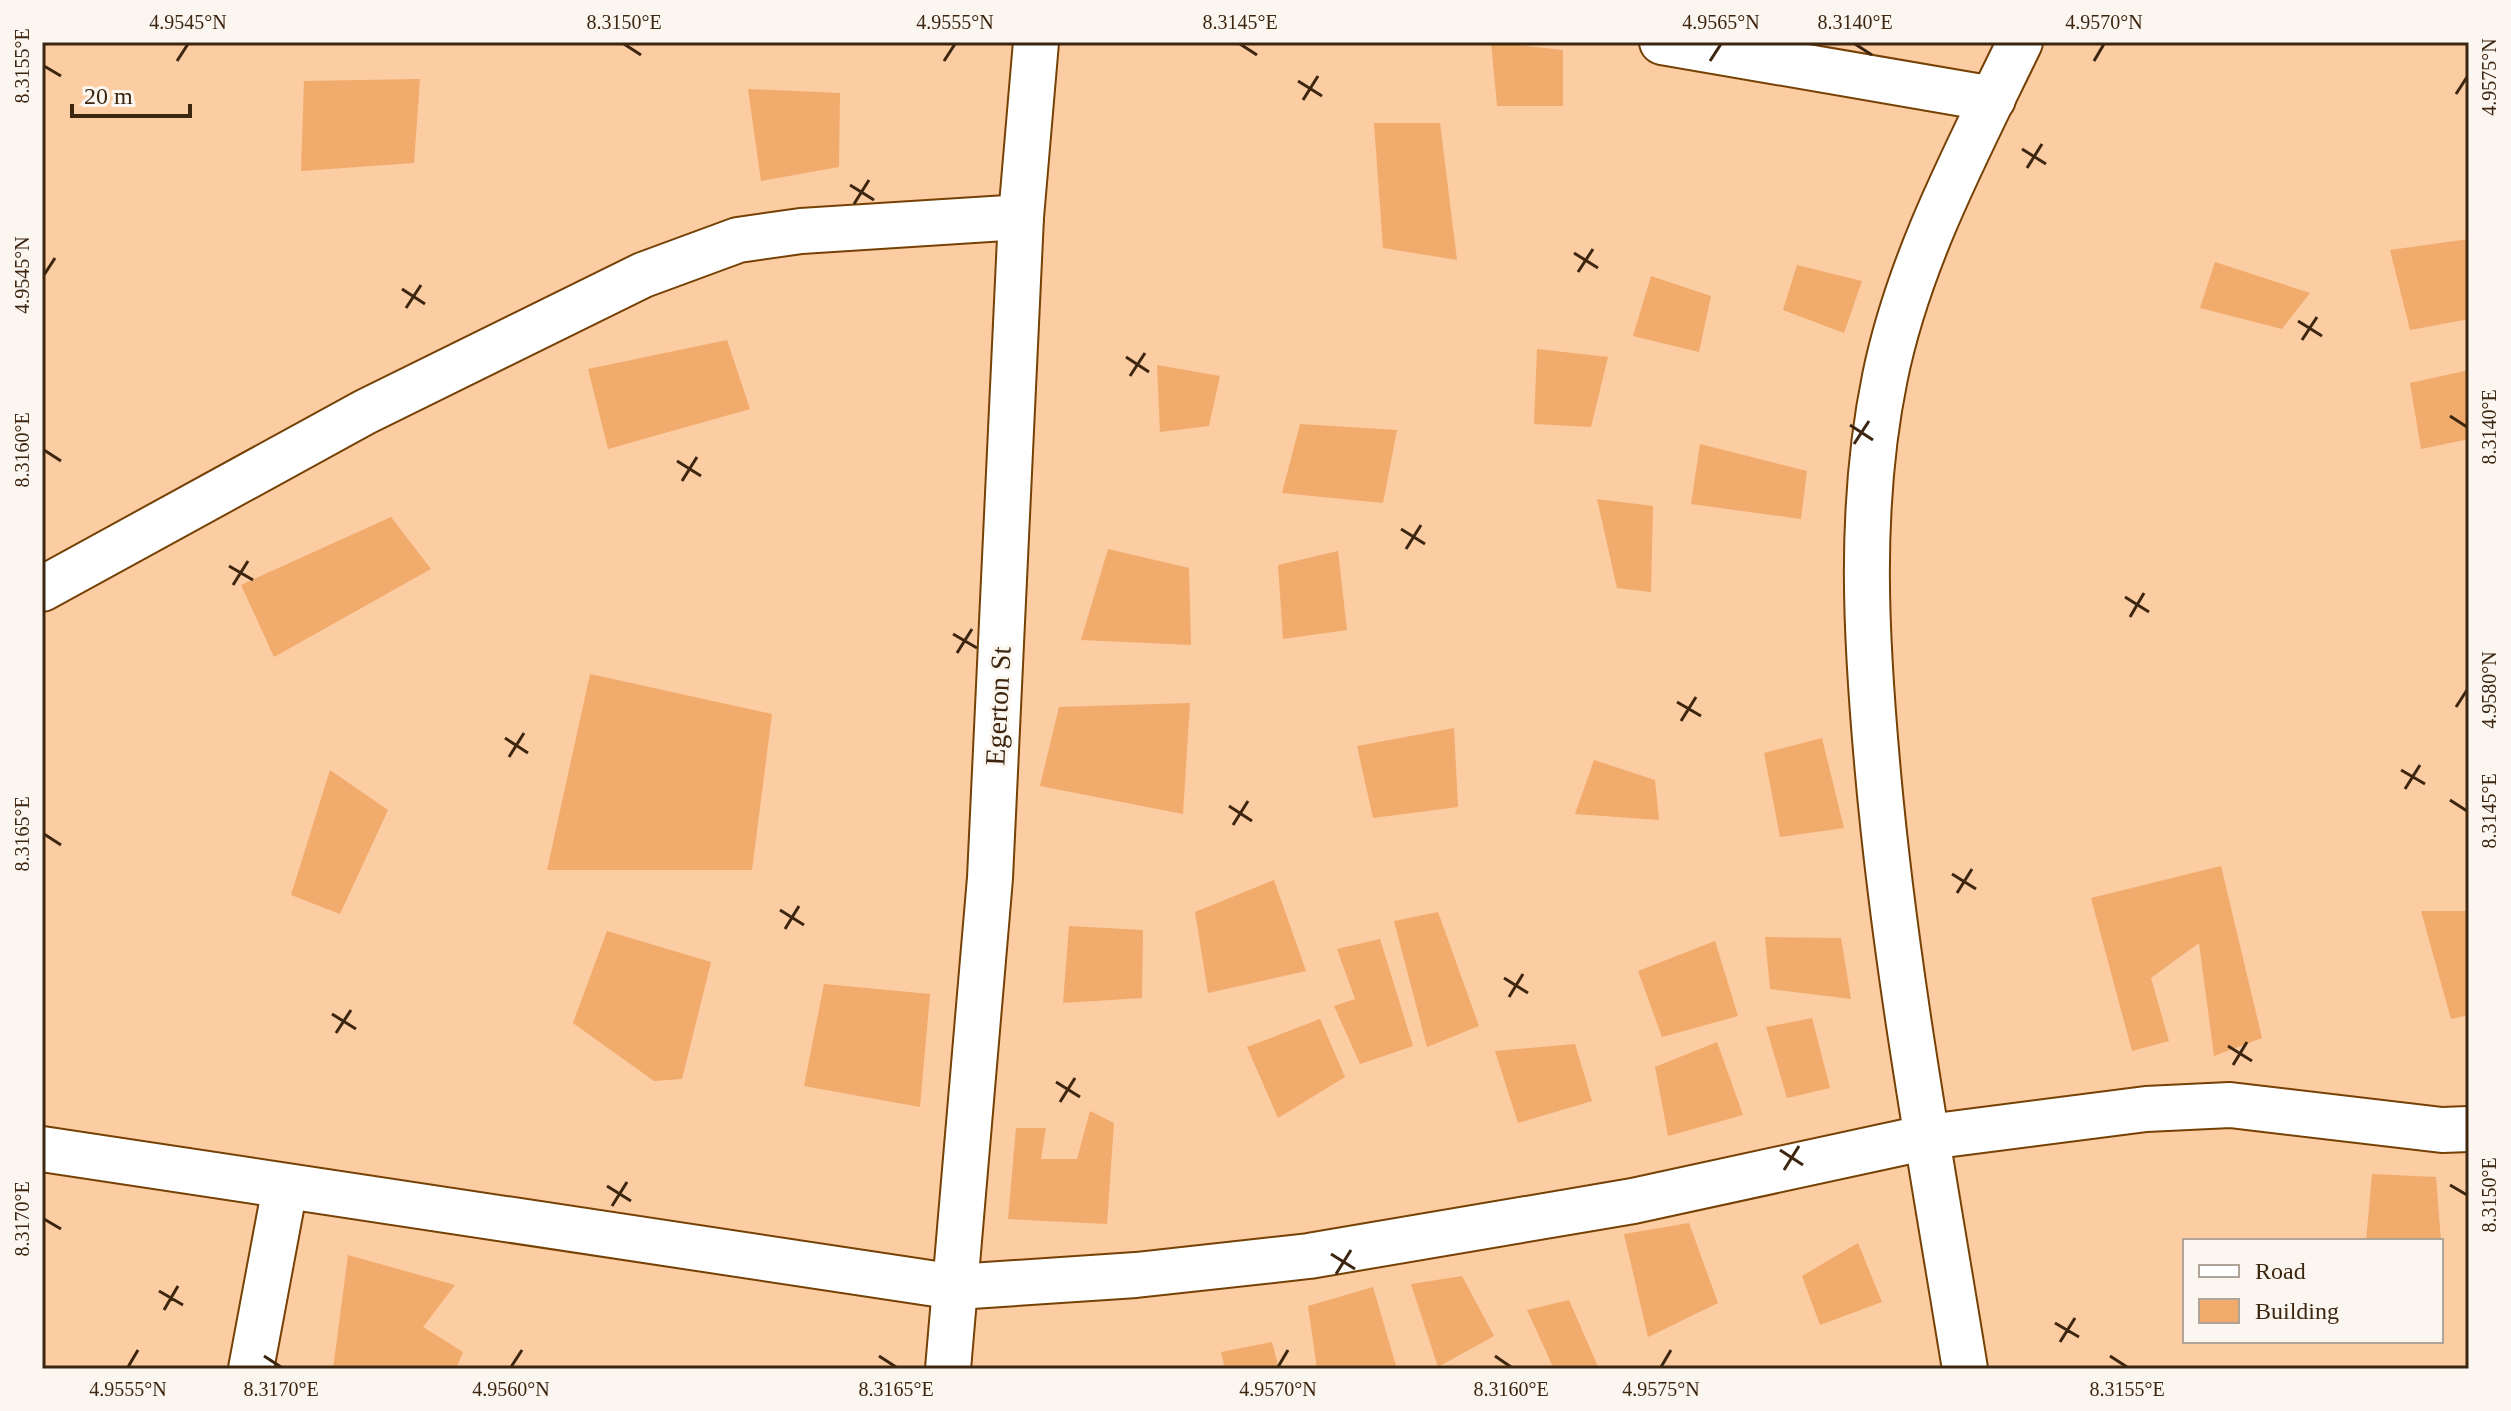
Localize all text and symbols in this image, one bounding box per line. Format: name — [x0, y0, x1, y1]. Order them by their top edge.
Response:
text: 4.9545°N — [149, 11, 227, 33]
text: 8.3150°E — [586, 11, 662, 33]
text: 4.9555°N — [916, 11, 994, 33]
text: 8.3145°E — [1202, 11, 1278, 33]
text: 4.9565°N — [1682, 11, 1760, 33]
text: 8.3140°E — [1817, 11, 1893, 33]
text: 4.9570°N — [2065, 11, 2143, 33]
text: 8.3155°E — [11, 28, 33, 104]
text: 4.9575°N — [2478, 38, 2500, 116]
scale bar — [72, 68, 190, 118]
text: 20 m — [84, 83, 133, 109]
text: 4.9545°N — [11, 236, 33, 314]
text: 8.3140°E — [2478, 389, 2500, 465]
text: 8.3160°E — [11, 412, 33, 488]
street label: Egerton St — [979, 646, 1017, 766]
text: 4.9580°N — [2478, 651, 2500, 729]
text: 8.3145°E — [2478, 773, 2500, 849]
text: 8.3165°E — [11, 796, 33, 872]
text: 8.3150°E — [2478, 1157, 2500, 1233]
text: 8.3170°E — [11, 1181, 33, 1257]
legend — [2183, 1239, 2443, 1343]
text: Road — [2255, 1258, 2306, 1284]
text: Building — [2255, 1298, 2339, 1324]
text: 4.9555°N — [89, 1378, 167, 1400]
text: 8.3170°E — [243, 1378, 319, 1400]
text: 4.9560°N — [472, 1378, 550, 1400]
text: 8.3165°E — [858, 1378, 934, 1400]
text: 4.9570°N — [1239, 1378, 1317, 1400]
text: 8.3160°E — [1473, 1378, 1549, 1400]
text: 4.9575°N — [1622, 1378, 1700, 1400]
text: 8.3155°E — [2089, 1378, 2165, 1400]

